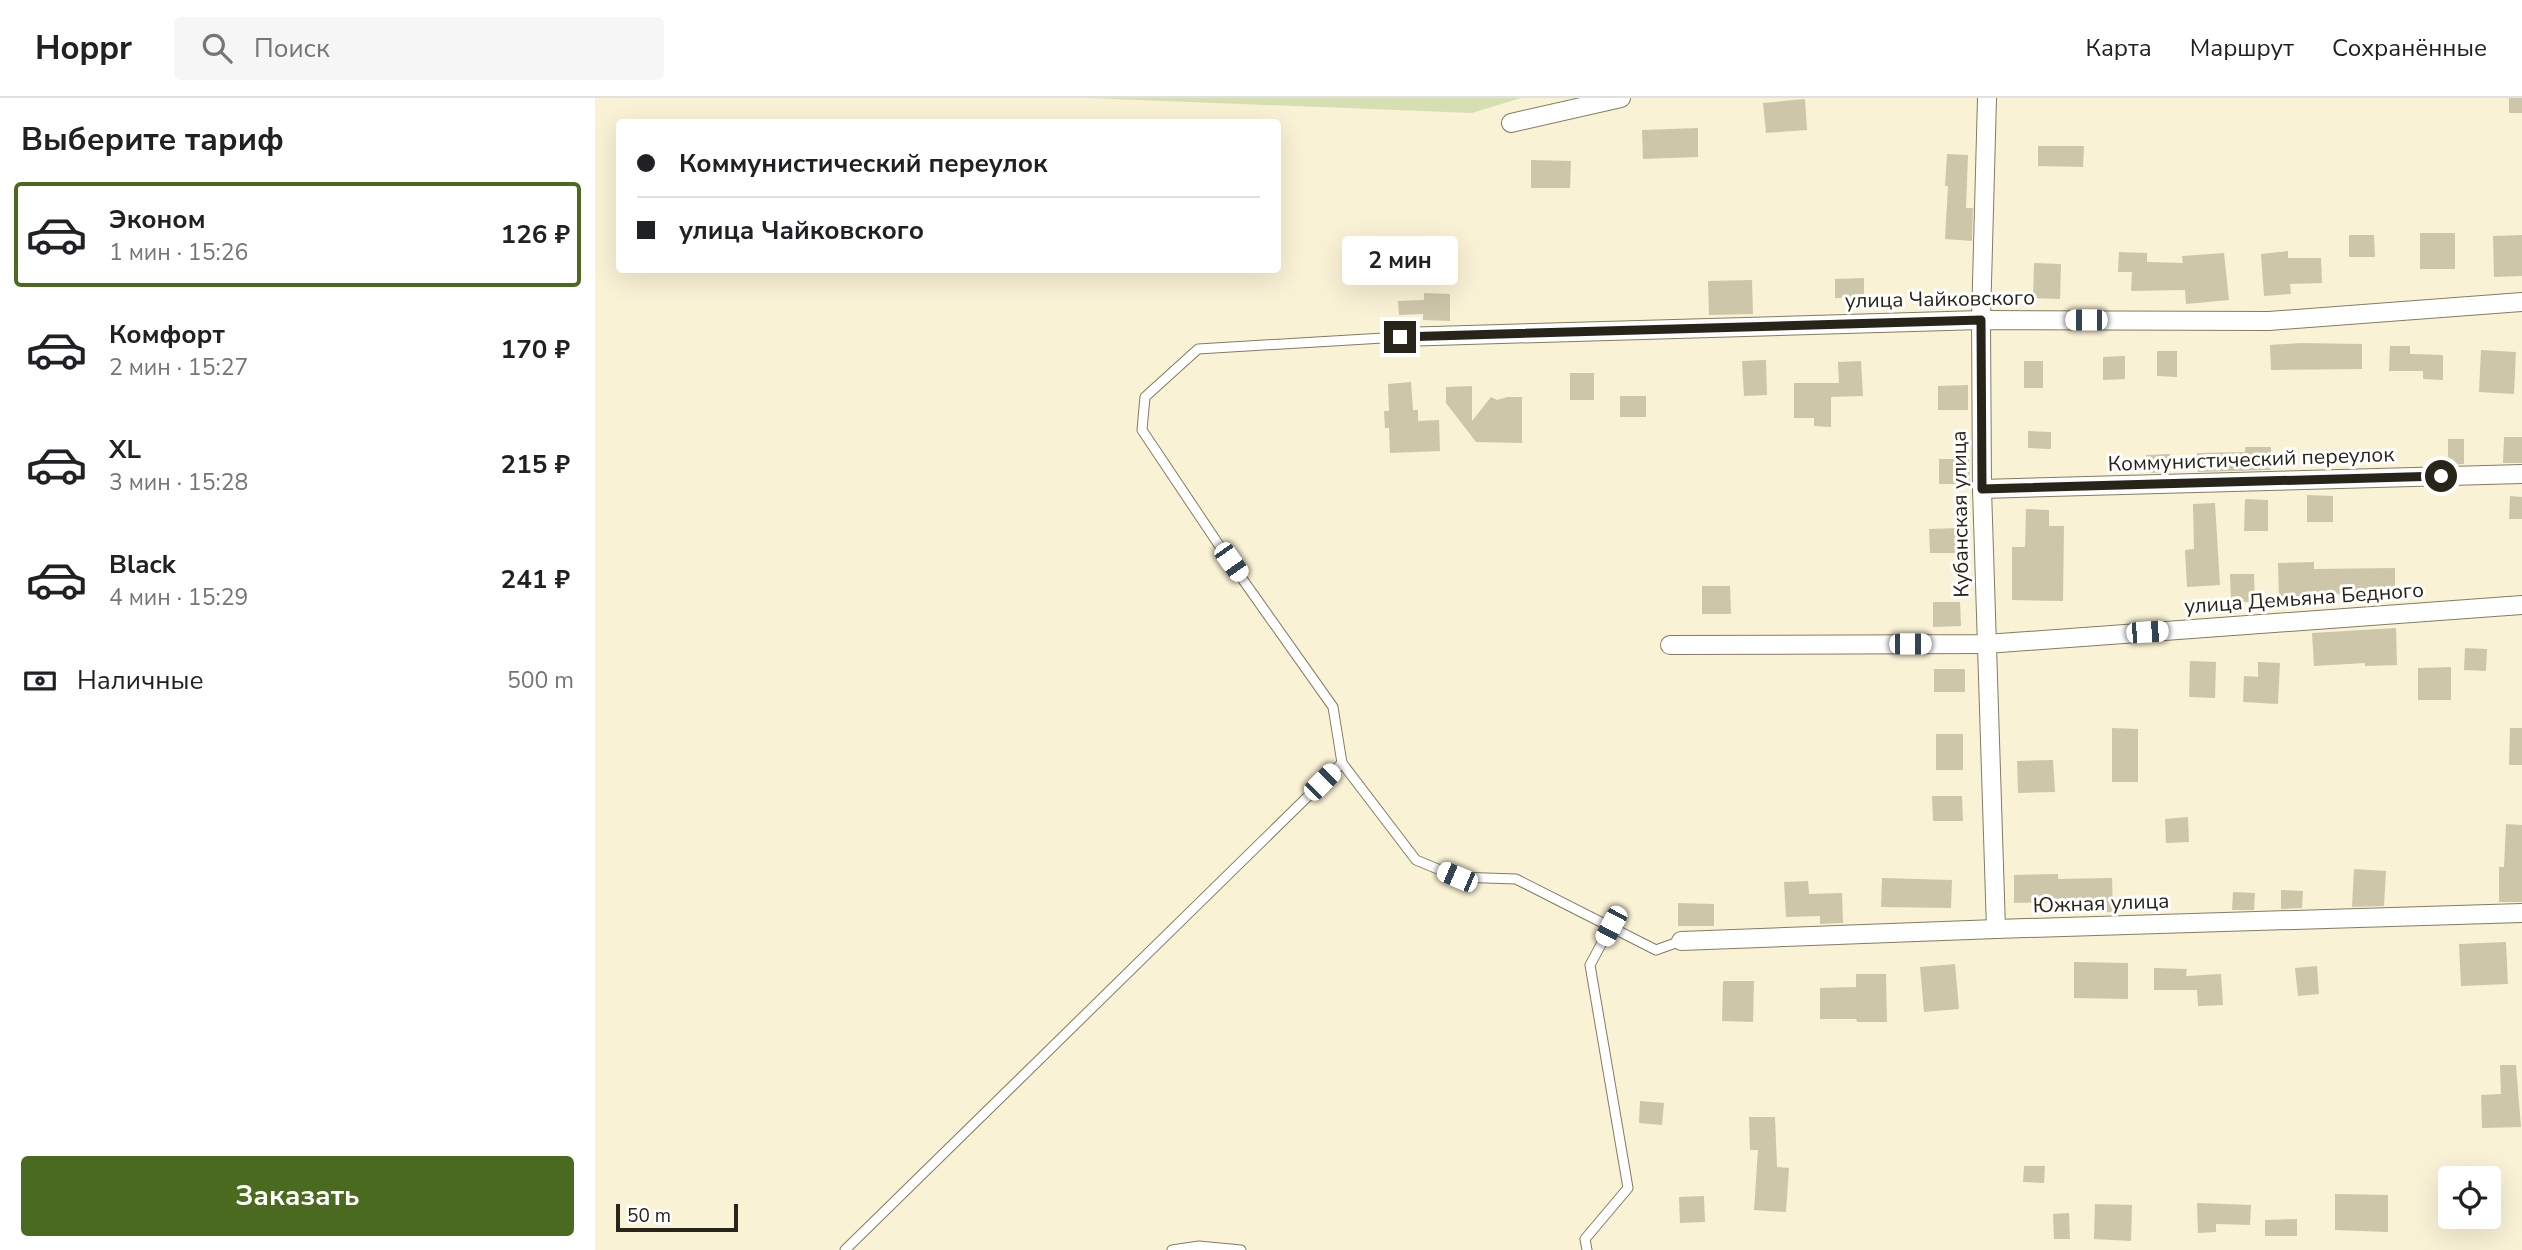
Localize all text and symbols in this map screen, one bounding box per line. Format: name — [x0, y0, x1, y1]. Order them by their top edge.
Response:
search box — [174, 17, 664, 80]
text: Hoppr — [35, 26, 132, 71]
icon: search — [198, 29, 236, 67]
text: Поиск — [254, 31, 330, 66]
text: Карта — [2086, 32, 2152, 64]
text: Маршрут — [2190, 32, 2294, 64]
text: Сохранённые — [2332, 32, 2487, 64]
text: Выберите тариф — [21, 118, 284, 161]
text: Коммунистический переулок — [679, 146, 1048, 181]
text: Эконом — [109, 202, 206, 237]
icon: car — [25, 203, 88, 266]
text: улица Чайковского — [679, 213, 924, 248]
text: 126 ₽ — [501, 217, 570, 252]
callout: 2 мин — [1342, 236, 1458, 285]
text: 1 мин · 15:26 — [109, 237, 248, 268]
text: 2 мин — [1368, 245, 1432, 276]
street label: улица Чайковского — [1845, 283, 2035, 315]
car — [2066, 310, 2108, 331]
text: Комфорт — [109, 317, 225, 352]
icon: car — [25, 318, 88, 381]
route end — [1384, 321, 1416, 353]
text: 170 ₽ — [501, 332, 570, 367]
text: 2 мин · 15:27 — [109, 352, 248, 383]
street label: Кубанская улица — [1945, 430, 1975, 598]
text: XL — [109, 432, 141, 467]
icon: car — [25, 433, 88, 496]
street label: Коммунистический переулок — [2107, 440, 2396, 478]
text: 215 ₽ — [501, 447, 570, 482]
route start — [2425, 460, 2457, 492]
text: 3 мин · 15:28 — [109, 467, 248, 498]
car — [1211, 539, 1252, 585]
text: Black — [109, 547, 176, 582]
icon: car — [25, 548, 88, 611]
text: 241 ₽ — [501, 562, 570, 597]
street label: улица Демьяна Бедного — [2183, 576, 2425, 620]
text: 4 мин · 15:29 — [109, 582, 248, 613]
car — [2126, 620, 2169, 644]
car — [1890, 634, 1932, 655]
icon: cash — [21, 662, 59, 700]
text: Наличные — [77, 663, 204, 698]
text: 500 m — [507, 665, 574, 696]
car — [1300, 760, 1345, 804]
car — [1434, 859, 1481, 895]
street label: Южная улица — [2032, 887, 2170, 919]
car — [1592, 903, 1631, 949]
button: Заказать — [21, 1156, 574, 1236]
map controls — [2438, 1166, 2501, 1229]
button: locate — [2438, 1166, 2501, 1229]
scale bar — [616, 1201, 739, 1233]
text: 50 m — [627, 1203, 671, 1229]

